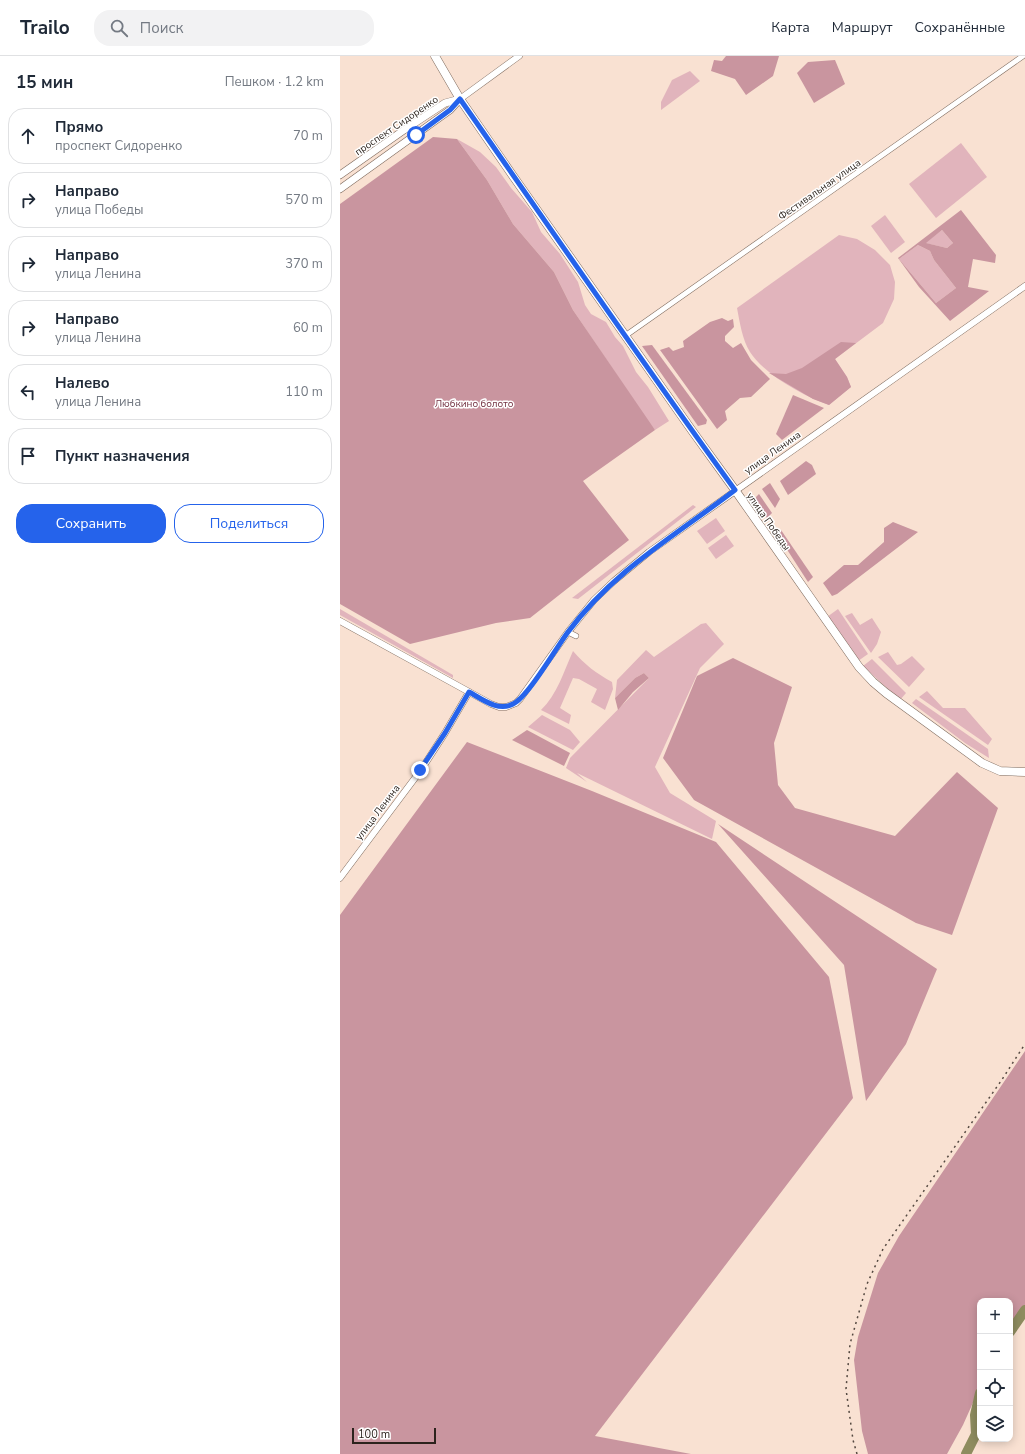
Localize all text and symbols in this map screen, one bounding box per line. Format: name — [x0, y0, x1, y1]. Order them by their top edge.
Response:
search box — [94, 10, 374, 46]
text: Trailo — [20, 15, 70, 41]
icon: search — [108, 17, 130, 39]
text: Поиск — [140, 18, 183, 38]
text: Карта — [771, 18, 810, 37]
text: Маршрут — [832, 18, 893, 37]
text: Сохранённые — [915, 18, 1005, 37]
text: 15 мин — [16, 71, 73, 94]
text: Пешком · 1.2 km — [225, 73, 324, 91]
street label: проспект Сидоренко — [352, 92, 441, 159]
text: Прямо — [55, 117, 103, 137]
icon: ahead — [17, 125, 39, 147]
route start — [407, 126, 425, 144]
text: 70 m — [293, 127, 323, 145]
text: проспект Сидоренко — [55, 137, 182, 155]
street label: Фестивальная улица — [775, 156, 864, 224]
text: Направо — [55, 181, 119, 201]
icon: right — [17, 189, 39, 211]
text: 570 m — [285, 191, 323, 209]
text: улица Победы — [55, 201, 143, 219]
text: Направо — [55, 245, 119, 265]
icon: right — [17, 253, 39, 275]
text: 370 m — [285, 255, 323, 273]
text: улица Ленина — [55, 265, 141, 283]
text: Направо — [55, 309, 119, 329]
icon: right — [17, 317, 39, 339]
text: 60 m — [293, 319, 323, 337]
text: улица Ленина — [55, 329, 141, 347]
text: Налево — [55, 373, 110, 393]
icon: left — [17, 381, 39, 403]
text: 110 m — [285, 383, 323, 401]
text: улица Ленина — [55, 393, 141, 411]
park label: Любкино болото — [435, 397, 514, 411]
street label: улица Ленина — [741, 428, 804, 478]
icon: arrive — [17, 445, 39, 467]
text: Пункт назначения — [55, 446, 190, 466]
street label: улица Победы — [743, 490, 793, 553]
button: Сохранить — [16, 504, 166, 543]
button: Поделиться — [174, 504, 324, 543]
route end — [411, 761, 429, 779]
street label: улица Ленина — [352, 782, 403, 843]
map controls — [977, 1298, 1013, 1442]
button: + — [977, 1298, 1013, 1334]
button: − — [977, 1334, 1013, 1370]
button: locate — [977, 1370, 1013, 1406]
button: layers — [977, 1406, 1013, 1442]
scale bar — [352, 1426, 436, 1445]
text: 100 m — [358, 1427, 390, 1442]

